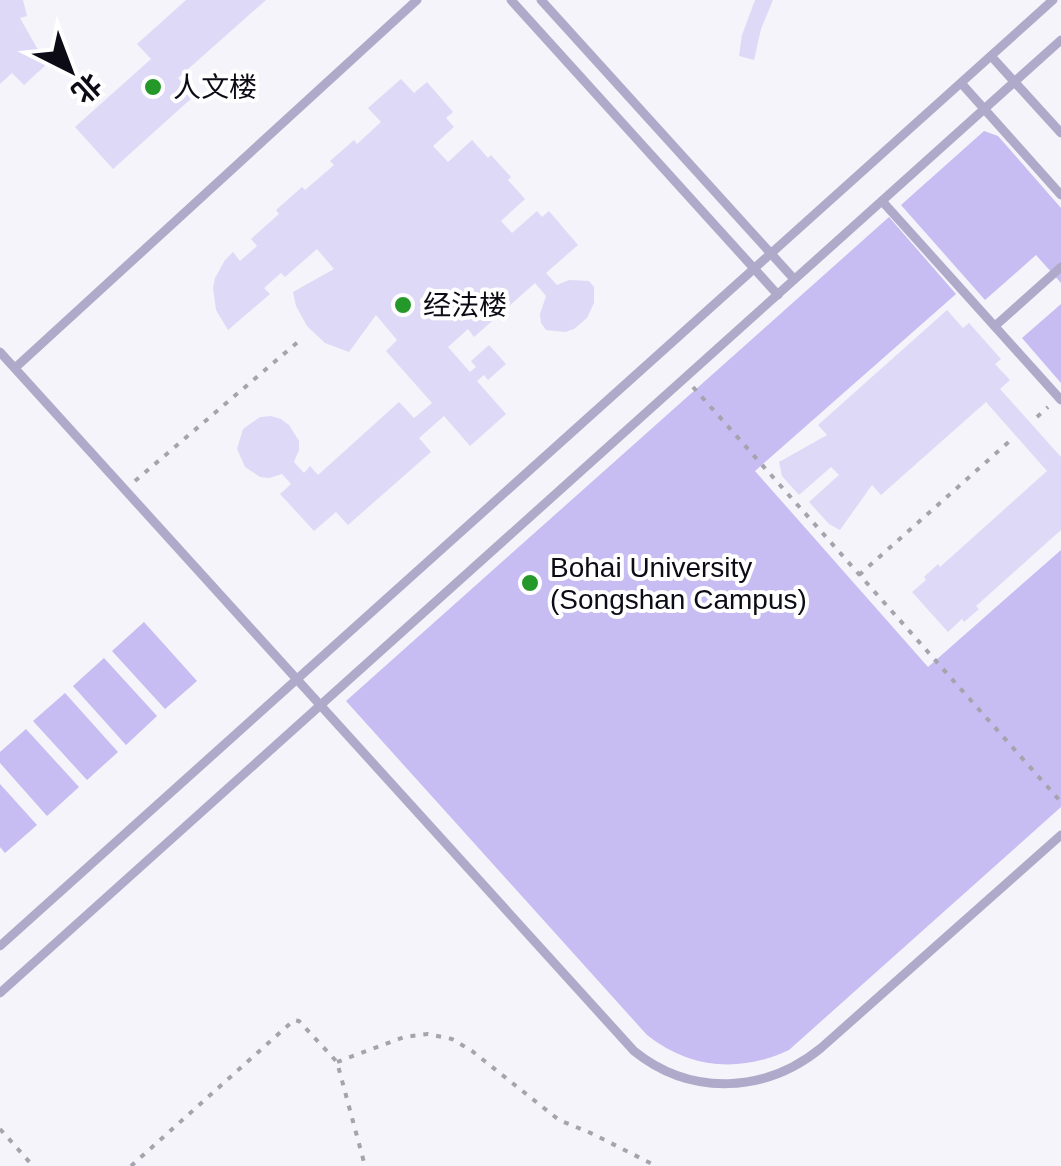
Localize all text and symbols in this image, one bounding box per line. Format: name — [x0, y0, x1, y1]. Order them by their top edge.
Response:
north arrow — [20, 20, 120, 120]
text: 北 — [66, 67, 107, 109]
place label: 人文楼 — [173, 72, 257, 103]
marker: 人文楼 — [142, 76, 164, 98]
place label: 经法楼 — [423, 290, 507, 321]
marker: 经法楼 — [392, 294, 414, 316]
place label: Bohai University (Songshan Campus) — [550, 552, 807, 615]
marker: Bohai University (Songshan Campus) — [519, 572, 541, 594]

